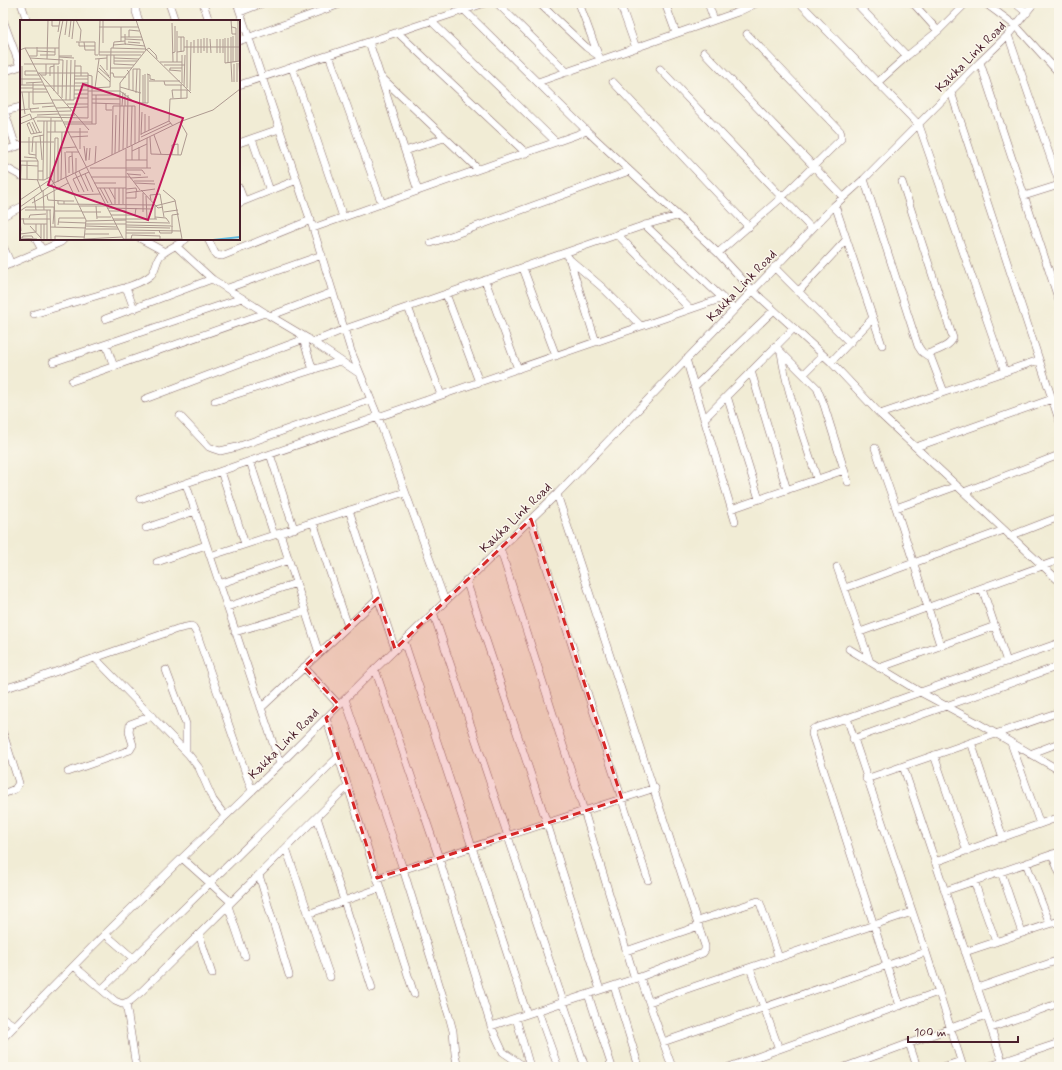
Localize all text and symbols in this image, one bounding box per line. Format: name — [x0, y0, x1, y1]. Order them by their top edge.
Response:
street label: Kakka Link Road — [932, 18, 1010, 96]
inset map — [20, 20, 240, 240]
street label: Kakka Link Road — [703, 246, 781, 326]
street label: Kakka Link Road — [476, 479, 556, 557]
street label: Kakka Link Road — [245, 705, 323, 783]
scale bar — [908, 1018, 1018, 1044]
text: 100 m — [914, 1025, 946, 1041]

